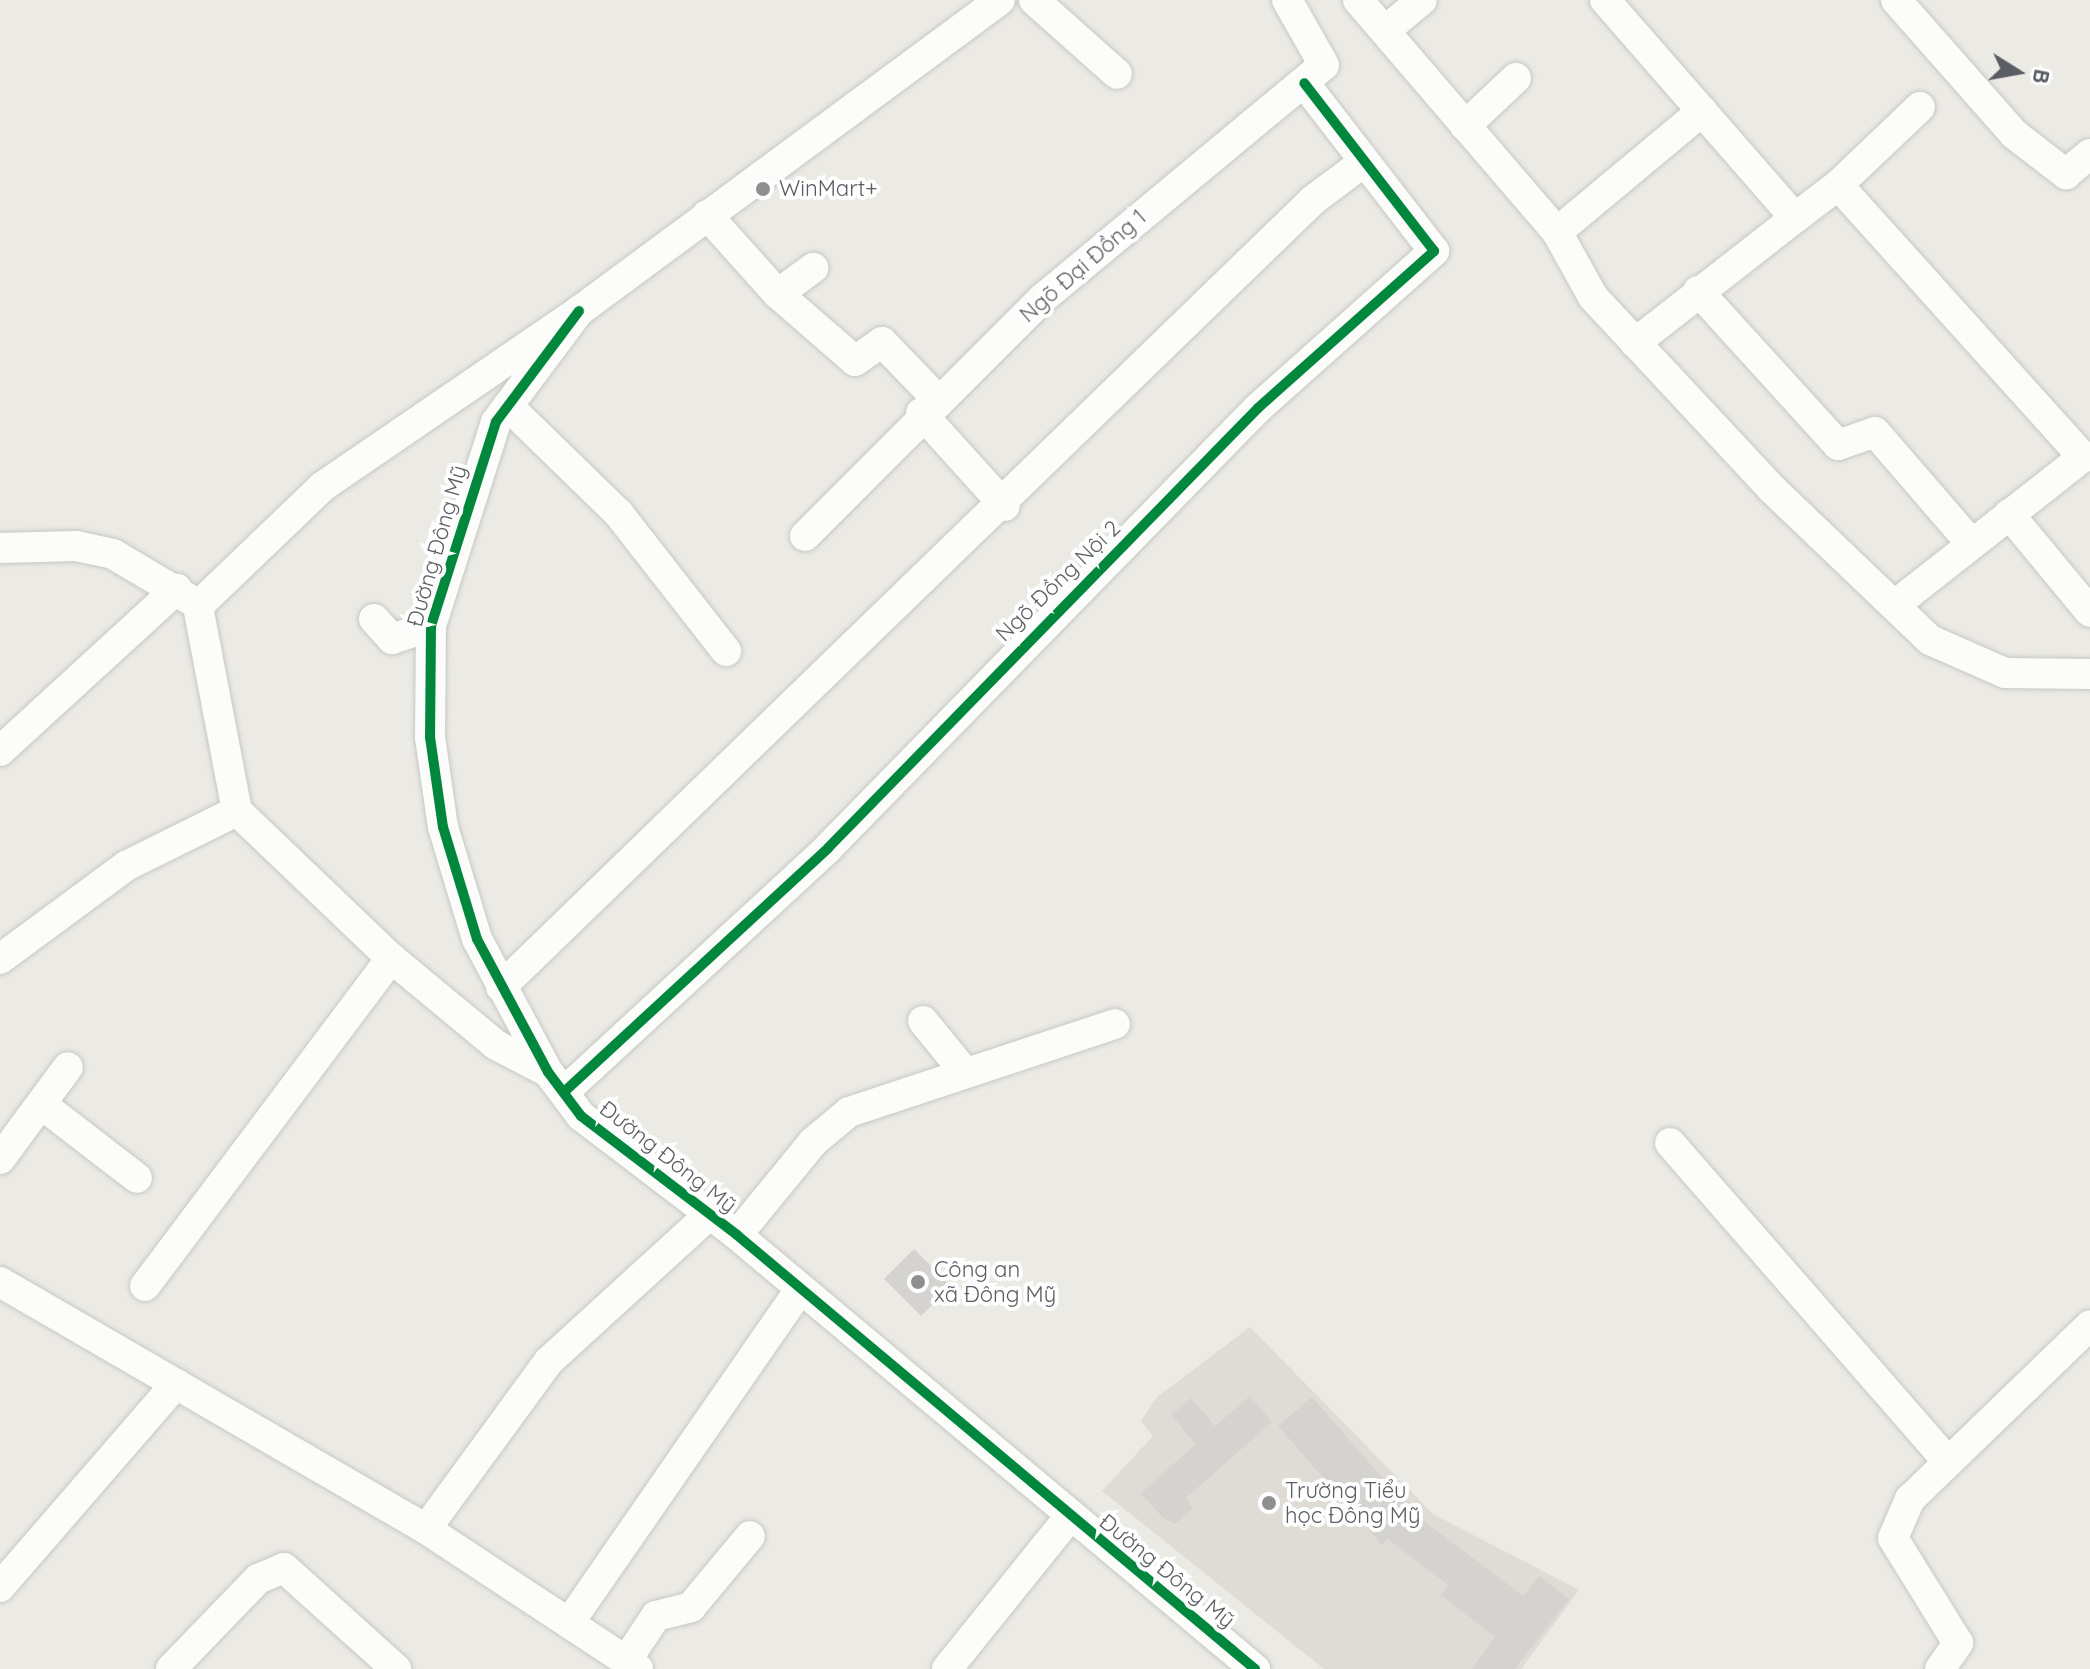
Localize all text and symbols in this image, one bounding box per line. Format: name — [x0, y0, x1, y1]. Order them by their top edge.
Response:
north arrow — [1978, 32, 2058, 112]
text: B — [2026, 67, 2057, 86]
place label: WinMart+ — [779, 176, 877, 202]
marker: WinMart+ — [754, 180, 772, 198]
street label: Ngõ Đại Đồng 1 — [1014, 204, 1152, 328]
street label: Đường Đông Mỹ — [401, 462, 473, 630]
street label: Ngõ Đồng Nội 2 — [990, 515, 1126, 647]
street label: Đường Đông Mỹ — [594, 1095, 742, 1219]
place label: Công an xã Đông Mỹ — [934, 1256, 1056, 1308]
marker: Công an xã Đông Mỹ — [909, 1273, 927, 1291]
place label: Trường Tiểu học Đông Mỹ — [1285, 1477, 1420, 1528]
marker: Trường Tiểu học Đông Mỹ — [1260, 1494, 1278, 1512]
street label: Đường Đông Mỹ — [1094, 1508, 1240, 1634]

